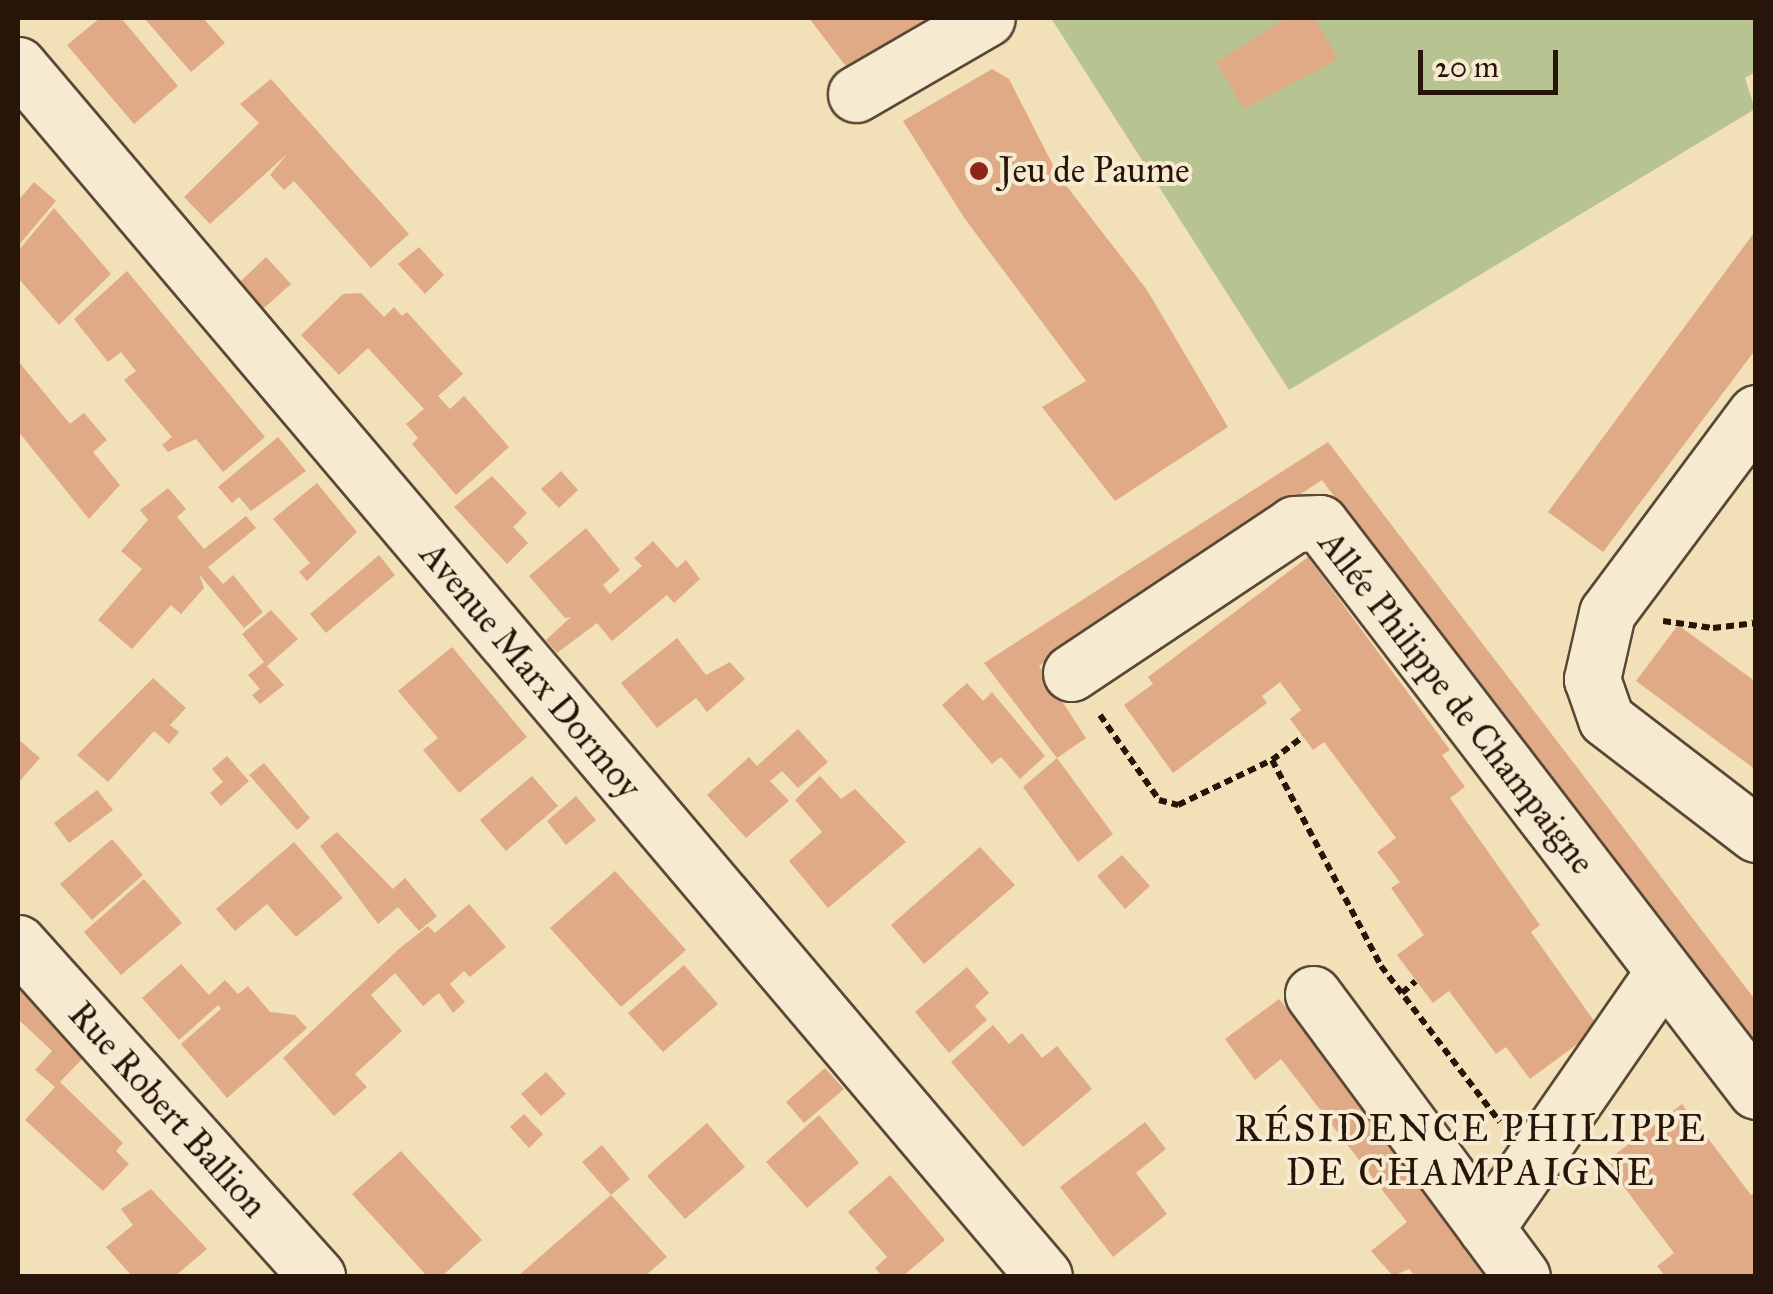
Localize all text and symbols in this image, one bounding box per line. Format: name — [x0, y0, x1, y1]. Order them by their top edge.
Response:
scale bar — [1423, 30, 1563, 92]
text: 20 m — [1435, 49, 1499, 85]
place label: Jeu de Paume — [999, 150, 1190, 192]
marker: Jeu de Paume — [968, 160, 990, 182]
street label: Allée Philippe de Champaigne — [1309, 523, 1603, 883]
street label: Avenue Marx Dormoy — [411, 534, 649, 808]
street label: Rue Robert Ballion — [59, 994, 275, 1226]
district label: RÉSIDENCE PHILIPPE DE CHAMPAIGNE — [1234, 1106, 1708, 1196]

